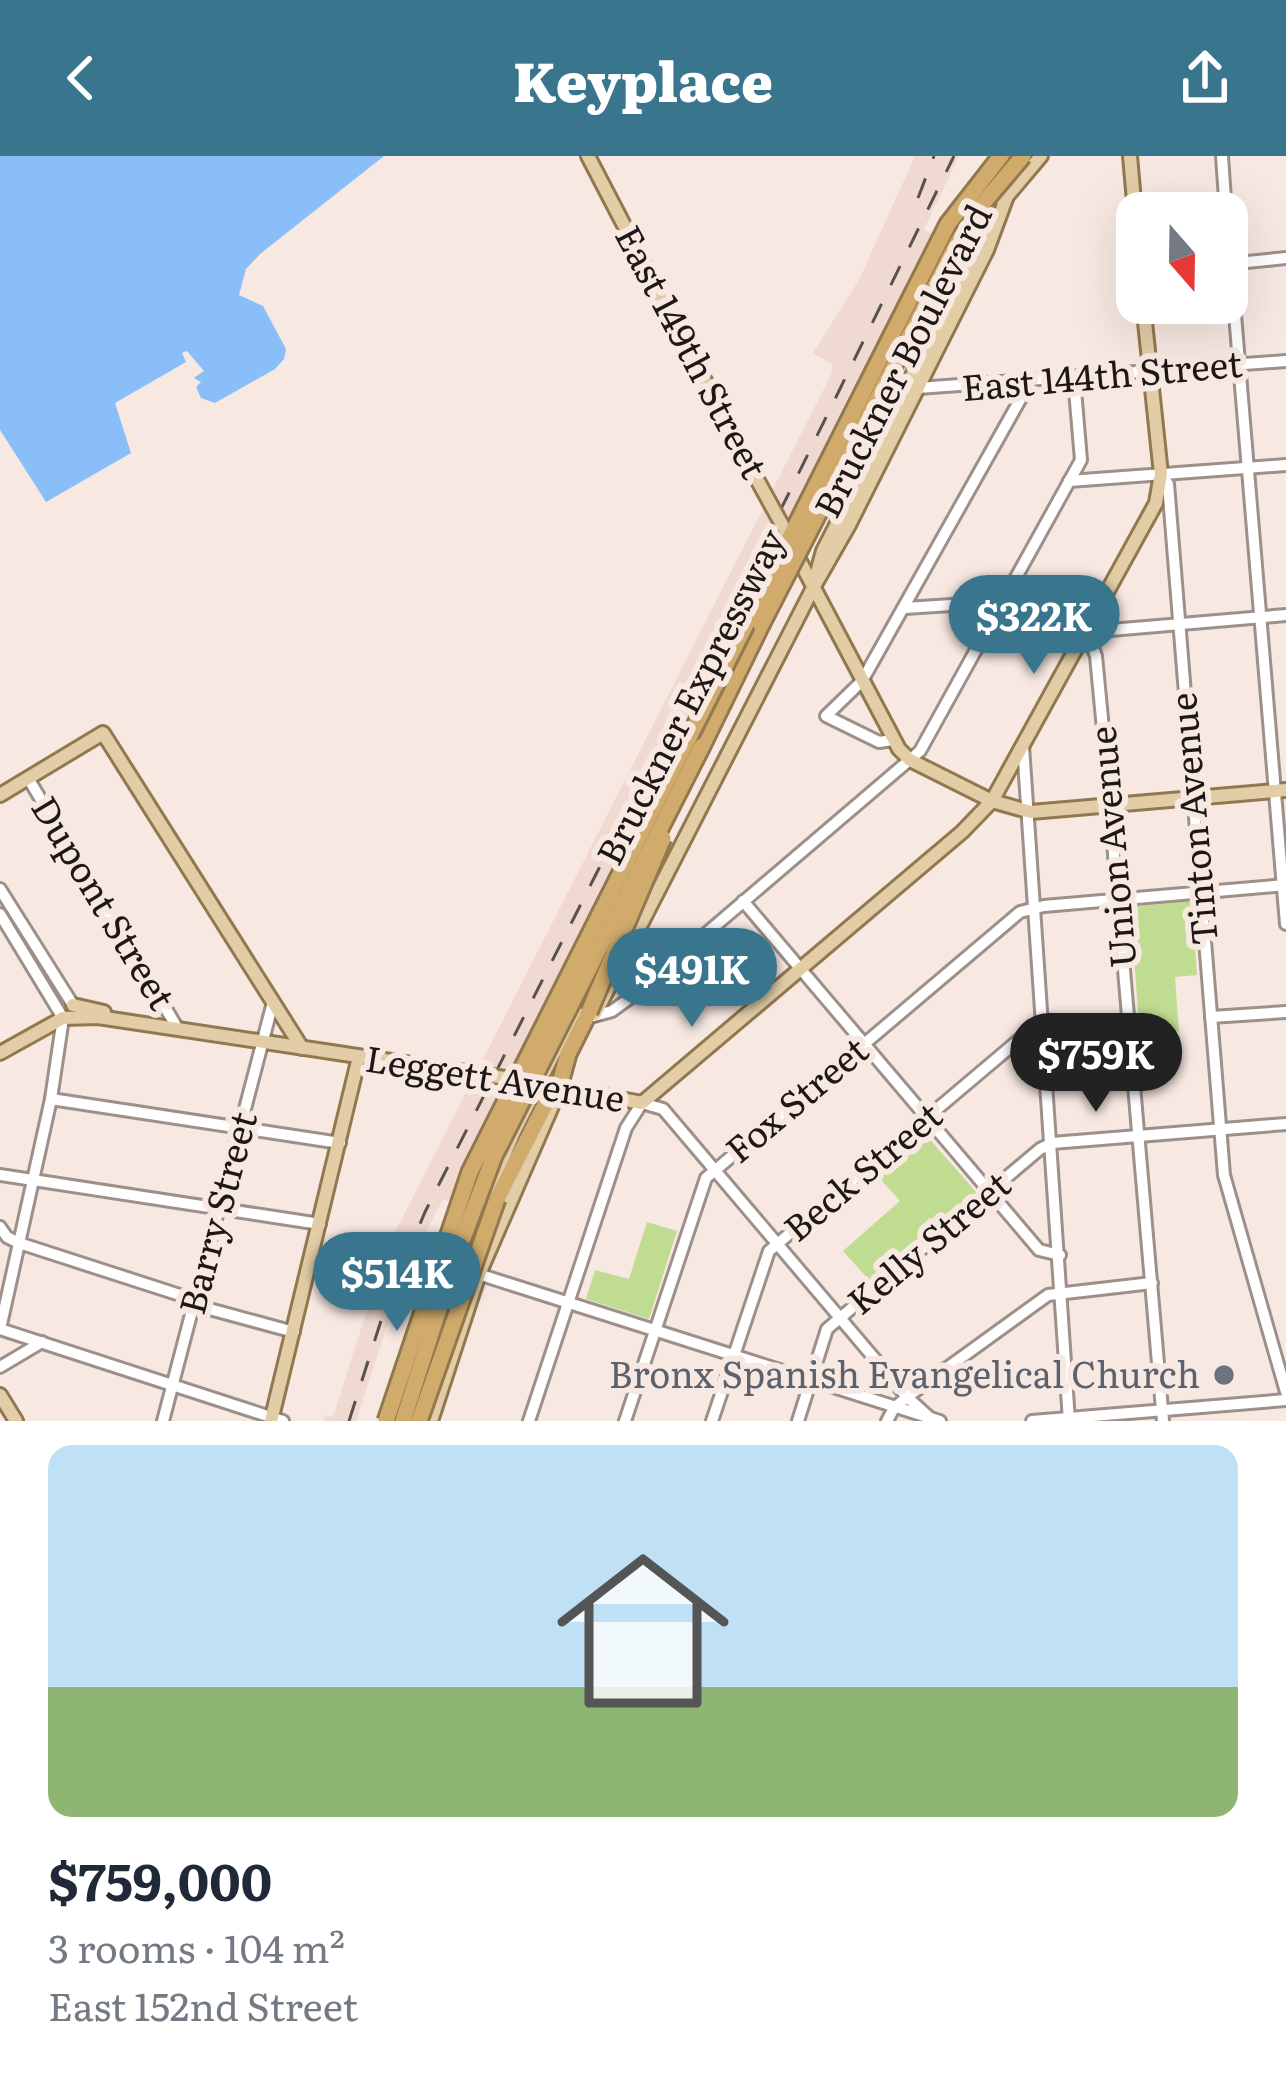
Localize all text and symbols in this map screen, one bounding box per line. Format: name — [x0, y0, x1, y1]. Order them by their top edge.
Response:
text: Keyplace — [513, 38, 773, 119]
icon: back — [48, 45, 114, 111]
icon: share — [1172, 45, 1238, 111]
north arrow — [1116, 192, 1248, 324]
map controls — [1116, 192, 1248, 324]
street label: Bruckner Boulevard — [799, 194, 1003, 526]
street label: East 149th Street — [604, 215, 783, 487]
street label: East 144th Street — [959, 335, 1245, 412]
street label: Bruckner Expressway — [581, 519, 797, 873]
pin: $322K — [950, 575, 1118, 677]
text: $322K — [976, 585, 1092, 643]
street label: Tinton Avenue — [1154, 691, 1229, 948]
street label: Union Avenue — [1074, 724, 1147, 970]
street label: Dupont Street — [20, 785, 190, 1019]
pin: $491K — [608, 928, 776, 1030]
text: $491K — [634, 938, 750, 996]
pin: $759K — [1012, 1013, 1180, 1115]
street label: Fox Street — [713, 1022, 879, 1174]
text: $759K — [1037, 1023, 1155, 1081]
street label: Leggett Avenue — [362, 1030, 629, 1123]
street label: Beck Street — [771, 1088, 952, 1252]
street label: Barry Street — [163, 1105, 268, 1320]
street label: Kelly Street — [834, 1157, 1021, 1325]
pin: $514K — [313, 1232, 481, 1334]
text: $514K — [340, 1242, 454, 1300]
place label: Bronx Spanish Evangelical Church — [609, 1346, 1200, 1399]
marker: Bronx Spanish Evangelical Church — [1211, 1362, 1237, 1388]
icon: home — [535, 1523, 751, 1739]
text: $759,000 — [48, 1841, 272, 1917]
text: 3 rooms · 104 m² — [48, 1917, 345, 1975]
text: East 152nd Street — [48, 1975, 358, 2033]

